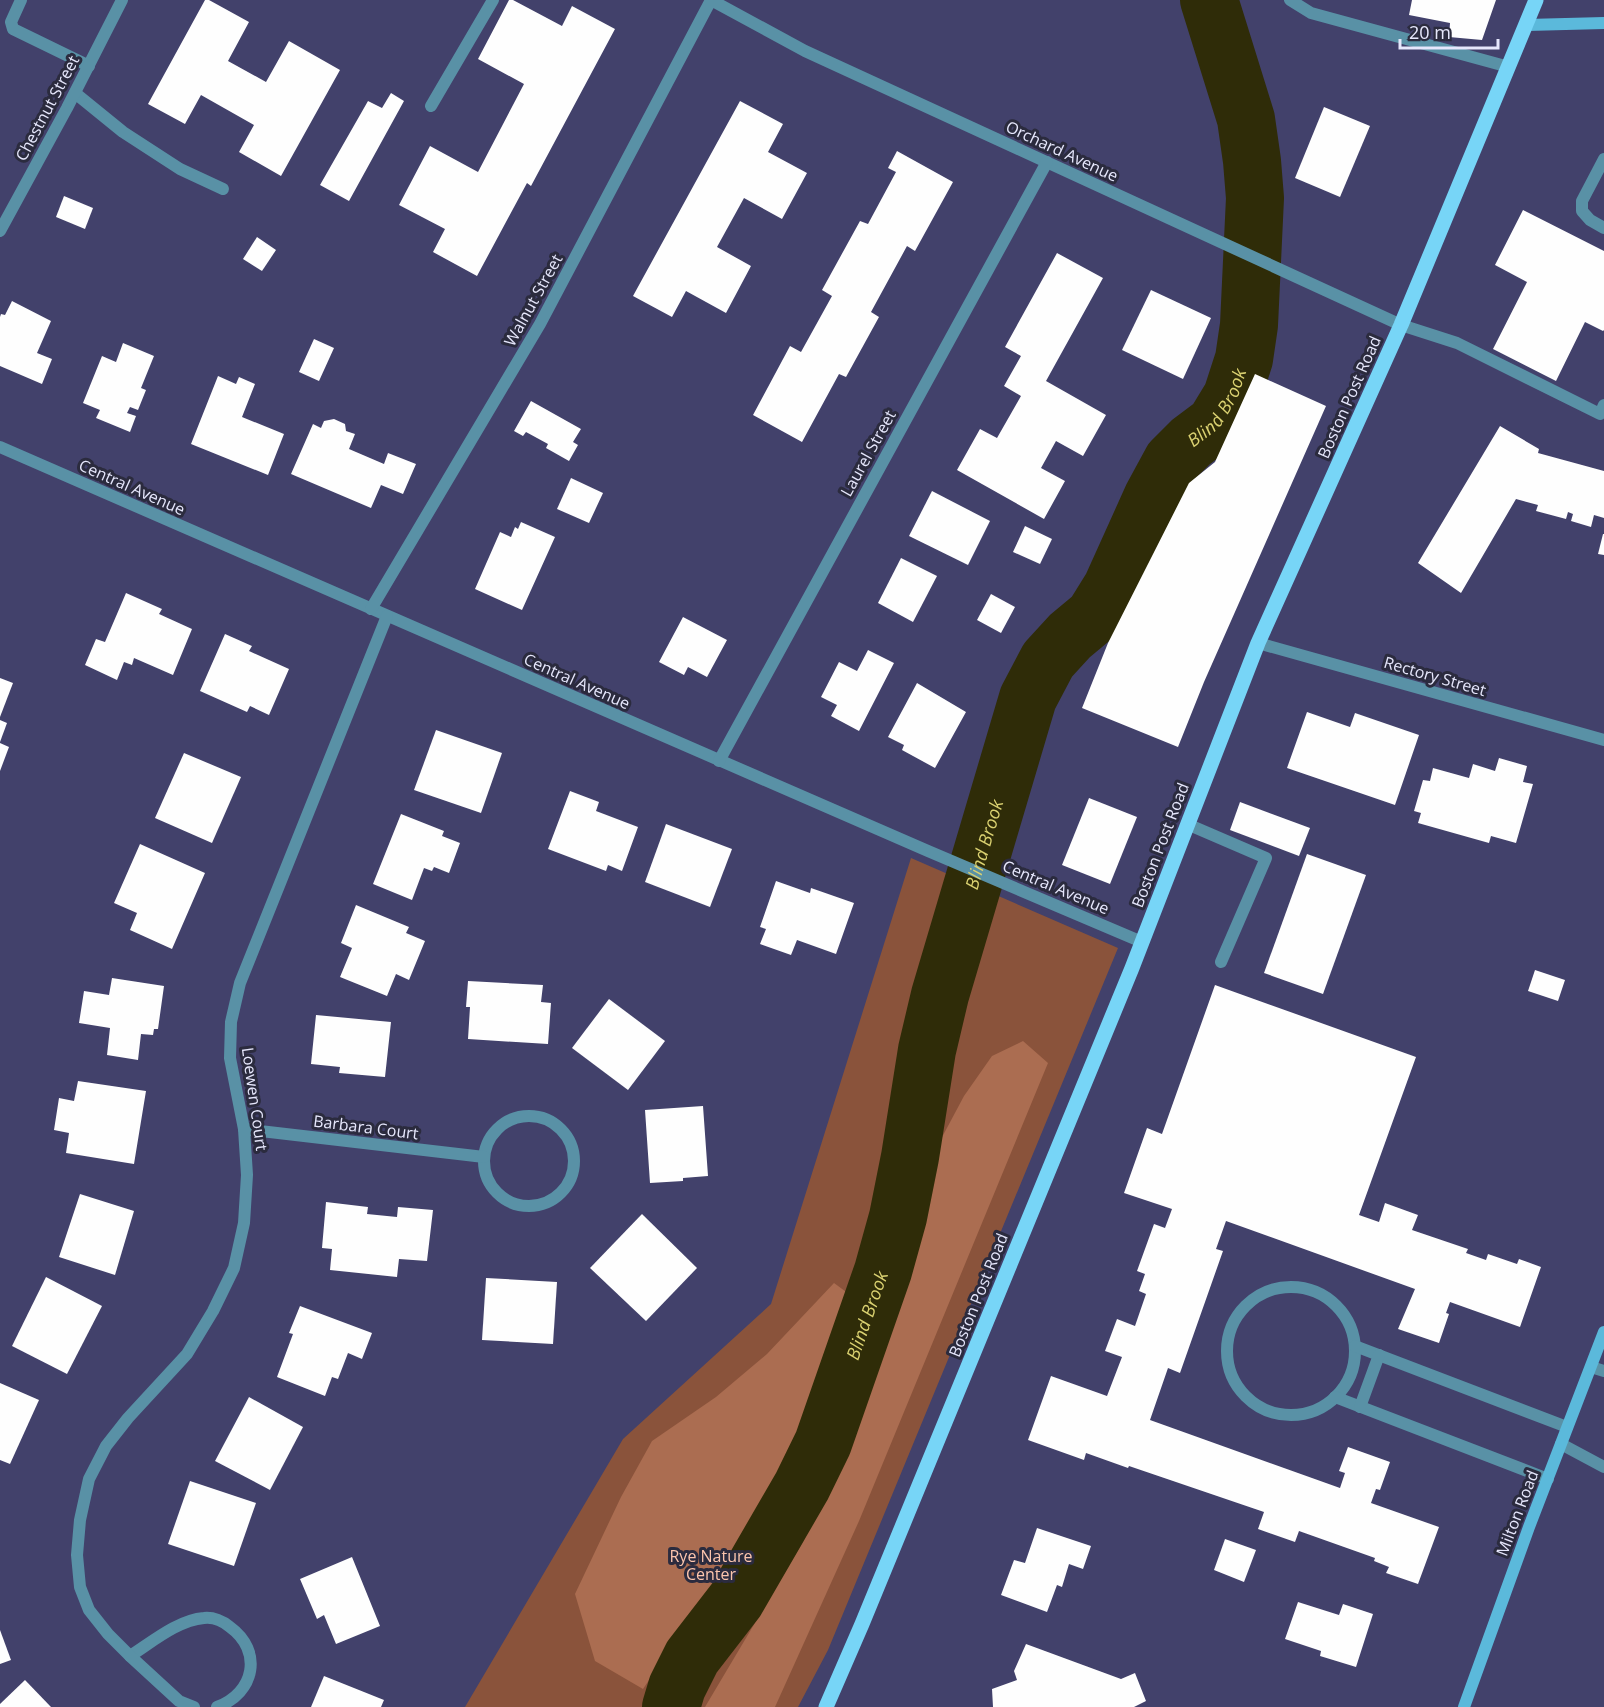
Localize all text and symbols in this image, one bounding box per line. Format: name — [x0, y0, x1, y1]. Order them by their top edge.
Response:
scale bar — [1400, 12, 1498, 50]
text: 20 m — [1409, 20, 1451, 44]
street label: Chestnut Street — [10, 51, 84, 165]
street label: Orchard Avenue — [1002, 115, 1122, 187]
street label: Walnut Street — [499, 250, 567, 350]
street label: Boston Post Road — [1312, 332, 1386, 462]
water label: Blind Brook — [1182, 364, 1251, 452]
street label: Laurel Street — [835, 406, 901, 500]
street label: Central Avenue — [75, 454, 189, 520]
street label: Central Avenue — [520, 648, 634, 714]
street label: Rectory Street — [1381, 651, 1489, 701]
street label: Boston Post Road — [1126, 780, 1194, 910]
water label: Blind Brook — [959, 796, 1009, 892]
street label: Central Avenue — [999, 855, 1113, 919]
street label: Loewen Court — [237, 1046, 273, 1152]
street label: Barbara Court — [312, 1110, 420, 1144]
street label: Boston Post Road — [943, 1230, 1013, 1360]
water label: Blind Brook — [840, 1267, 893, 1363]
street label: Milton Road — [1491, 1467, 1543, 1559]
park label: Rye Nature Center — [669, 1545, 753, 1585]

